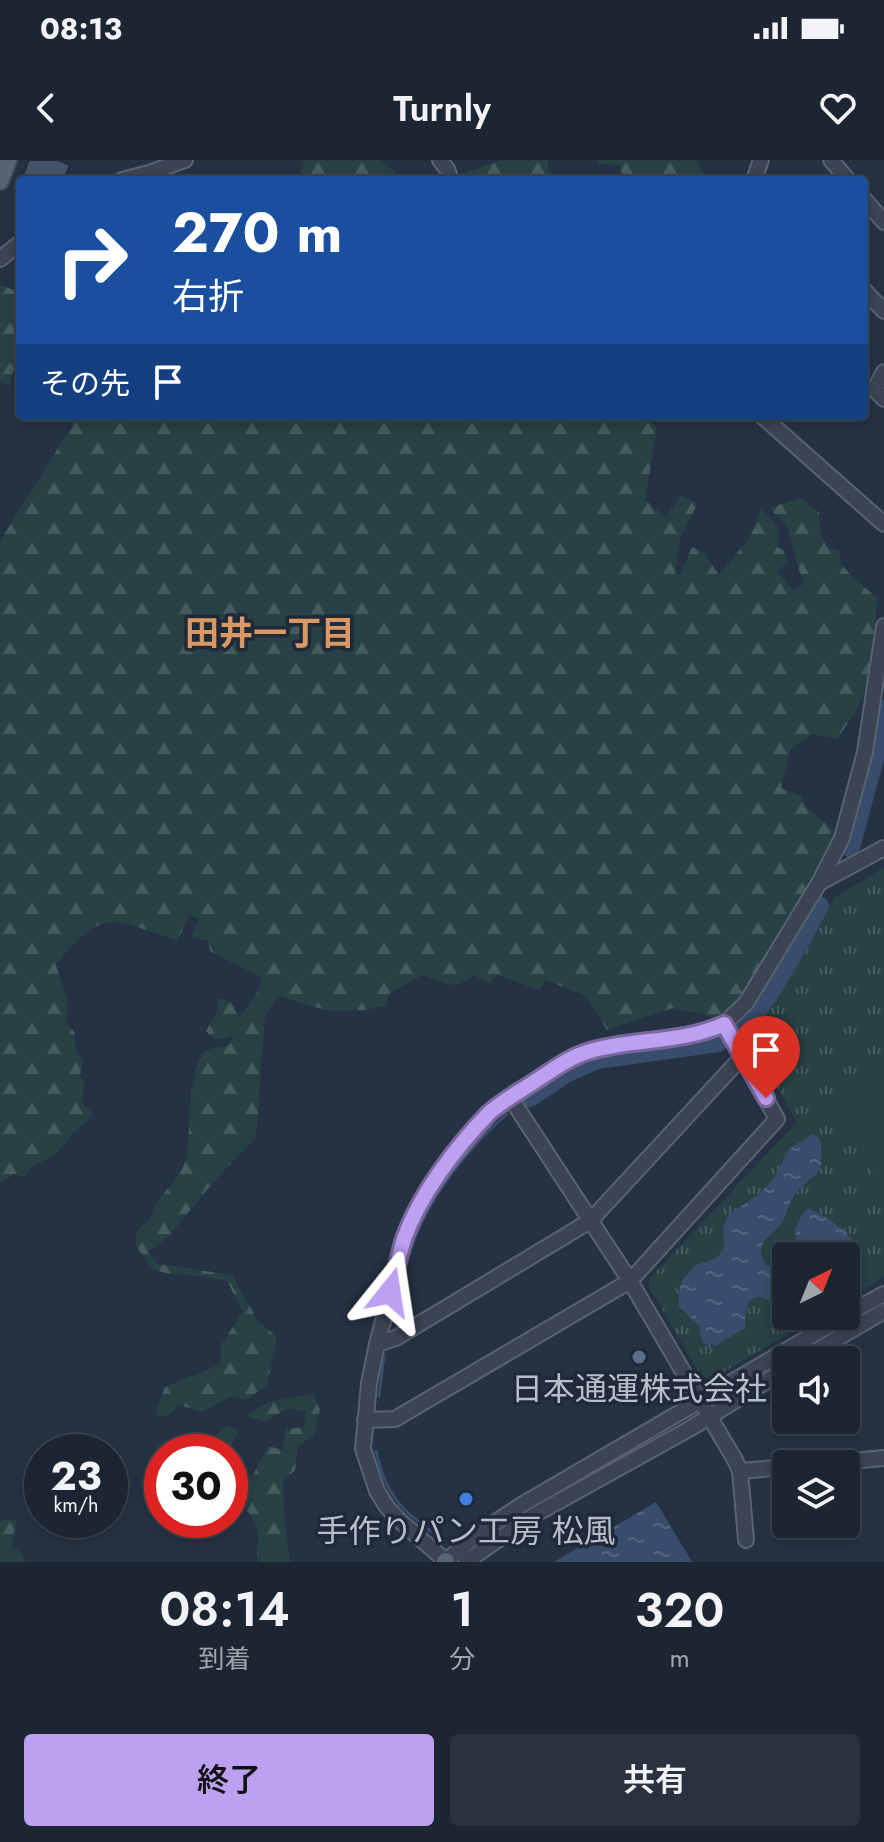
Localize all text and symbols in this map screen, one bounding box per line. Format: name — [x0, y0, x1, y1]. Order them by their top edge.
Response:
text: 08:13 — [40, 7, 122, 50]
text: Turnly — [393, 82, 491, 134]
icon: back — [24, 86, 68, 130]
icon: heart — [816, 86, 860, 130]
text: 270 m — [172, 192, 342, 273]
icon: right — [40, 208, 144, 312]
text: 右折 — [172, 270, 244, 322]
icon: arrive — [146, 360, 190, 404]
text: その先 — [40, 362, 130, 405]
district label: 田井一丁目 — [185, 609, 355, 658]
pin — [732, 1016, 800, 1098]
icon: arrive — [744, 1028, 788, 1072]
north arrow — [772, 1242, 860, 1330]
map controls — [772, 1242, 860, 1538]
position arrow — [348, 1250, 432, 1334]
button: sound — [772, 1346, 860, 1434]
marker: 日本通運株式会社 — [630, 1348, 648, 1366]
place label: 日本通運株式会社 — [511, 1366, 767, 1412]
speed limit sign: 30 — [144, 1434, 248, 1538]
text: 23 — [50, 1447, 102, 1505]
button: layers — [772, 1450, 860, 1538]
marker: 手作りパン工房 松風 — [457, 1490, 475, 1508]
text: km/h — [53, 1491, 99, 1520]
place label: 手作りパン工房 松風 — [316, 1508, 616, 1554]
text: 08:14 — [160, 1575, 290, 1644]
text: 1 — [450, 1575, 474, 1644]
text: 320 — [635, 1576, 724, 1645]
text: m — [669, 1639, 690, 1677]
text: 到着 — [199, 1640, 251, 1678]
text: 分 — [449, 1640, 475, 1678]
button: 終了 — [24, 1734, 434, 1826]
button: 共有 — [450, 1734, 860, 1826]

